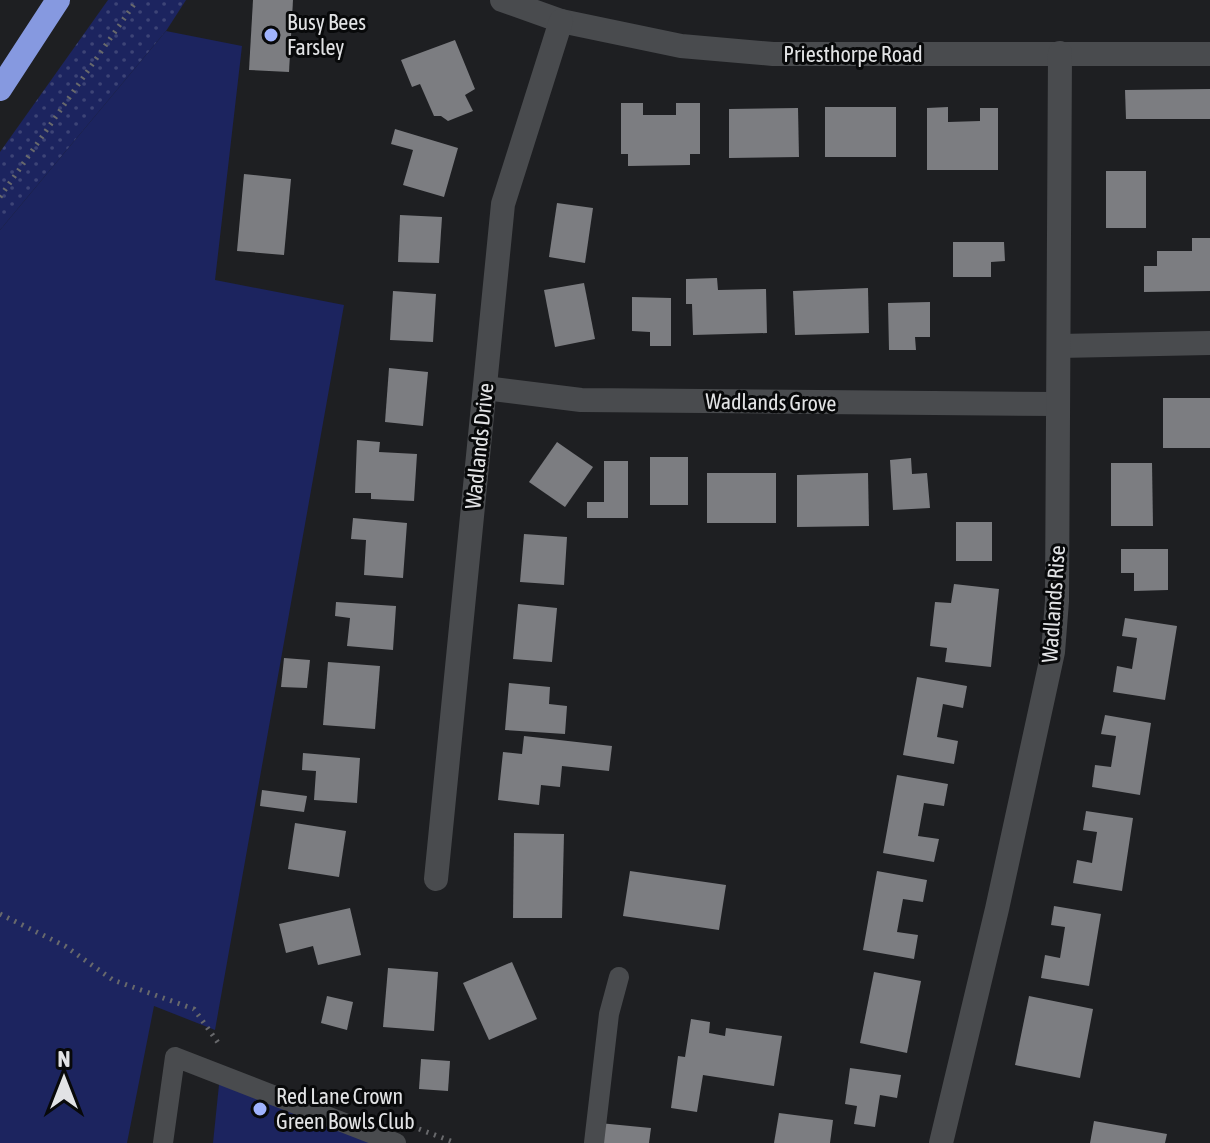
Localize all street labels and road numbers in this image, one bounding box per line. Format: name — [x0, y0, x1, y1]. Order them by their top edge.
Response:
street label: Priesthorpe Road — [783, 41, 923, 67]
street label: Wadlands Drive — [459, 382, 499, 510]
street label: Wadlands Grove — [705, 388, 837, 416]
street label: Wadlands Rise — [1036, 544, 1070, 664]

